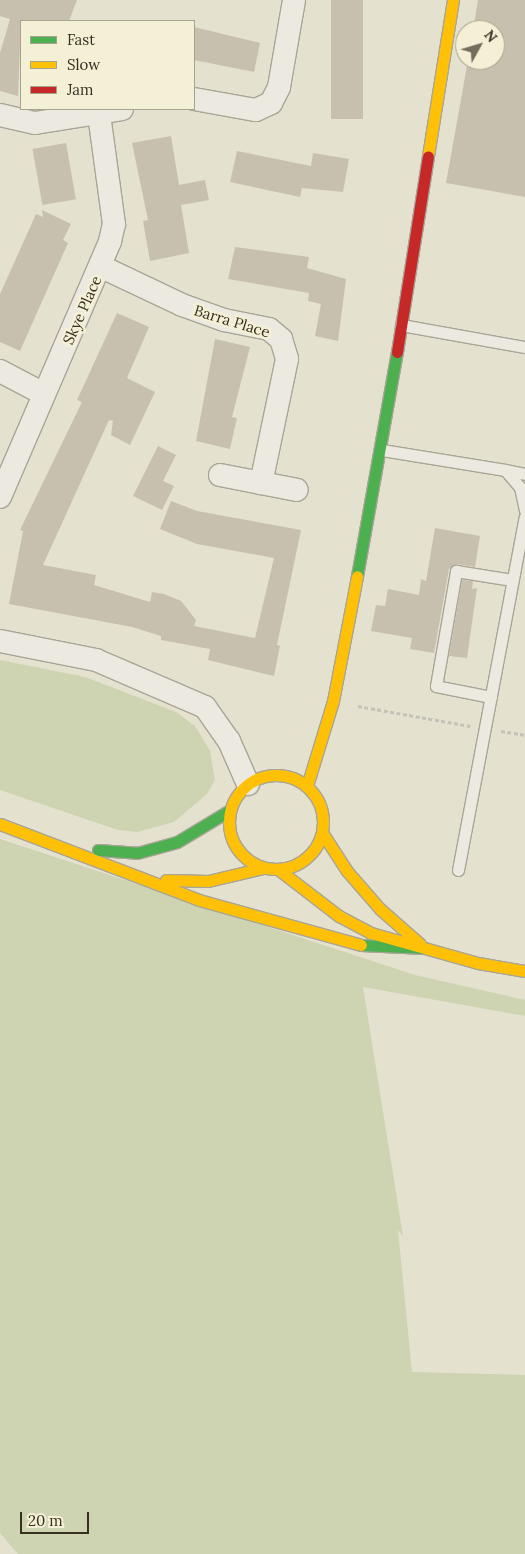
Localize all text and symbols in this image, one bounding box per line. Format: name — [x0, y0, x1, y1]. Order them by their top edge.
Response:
legend — [20, 20, 195, 110]
north arrow — [455, 20, 505, 70]
text: N — [480, 26, 501, 46]
text: Fast — [67, 30, 95, 49]
text: Slow — [67, 55, 100, 74]
text: Jam — [67, 80, 94, 99]
street label: Skye Place — [59, 273, 105, 347]
street label: Barra Place — [192, 301, 272, 341]
scale bar — [22, 1502, 91, 1534]
text: 20 m — [28, 1511, 63, 1530]

